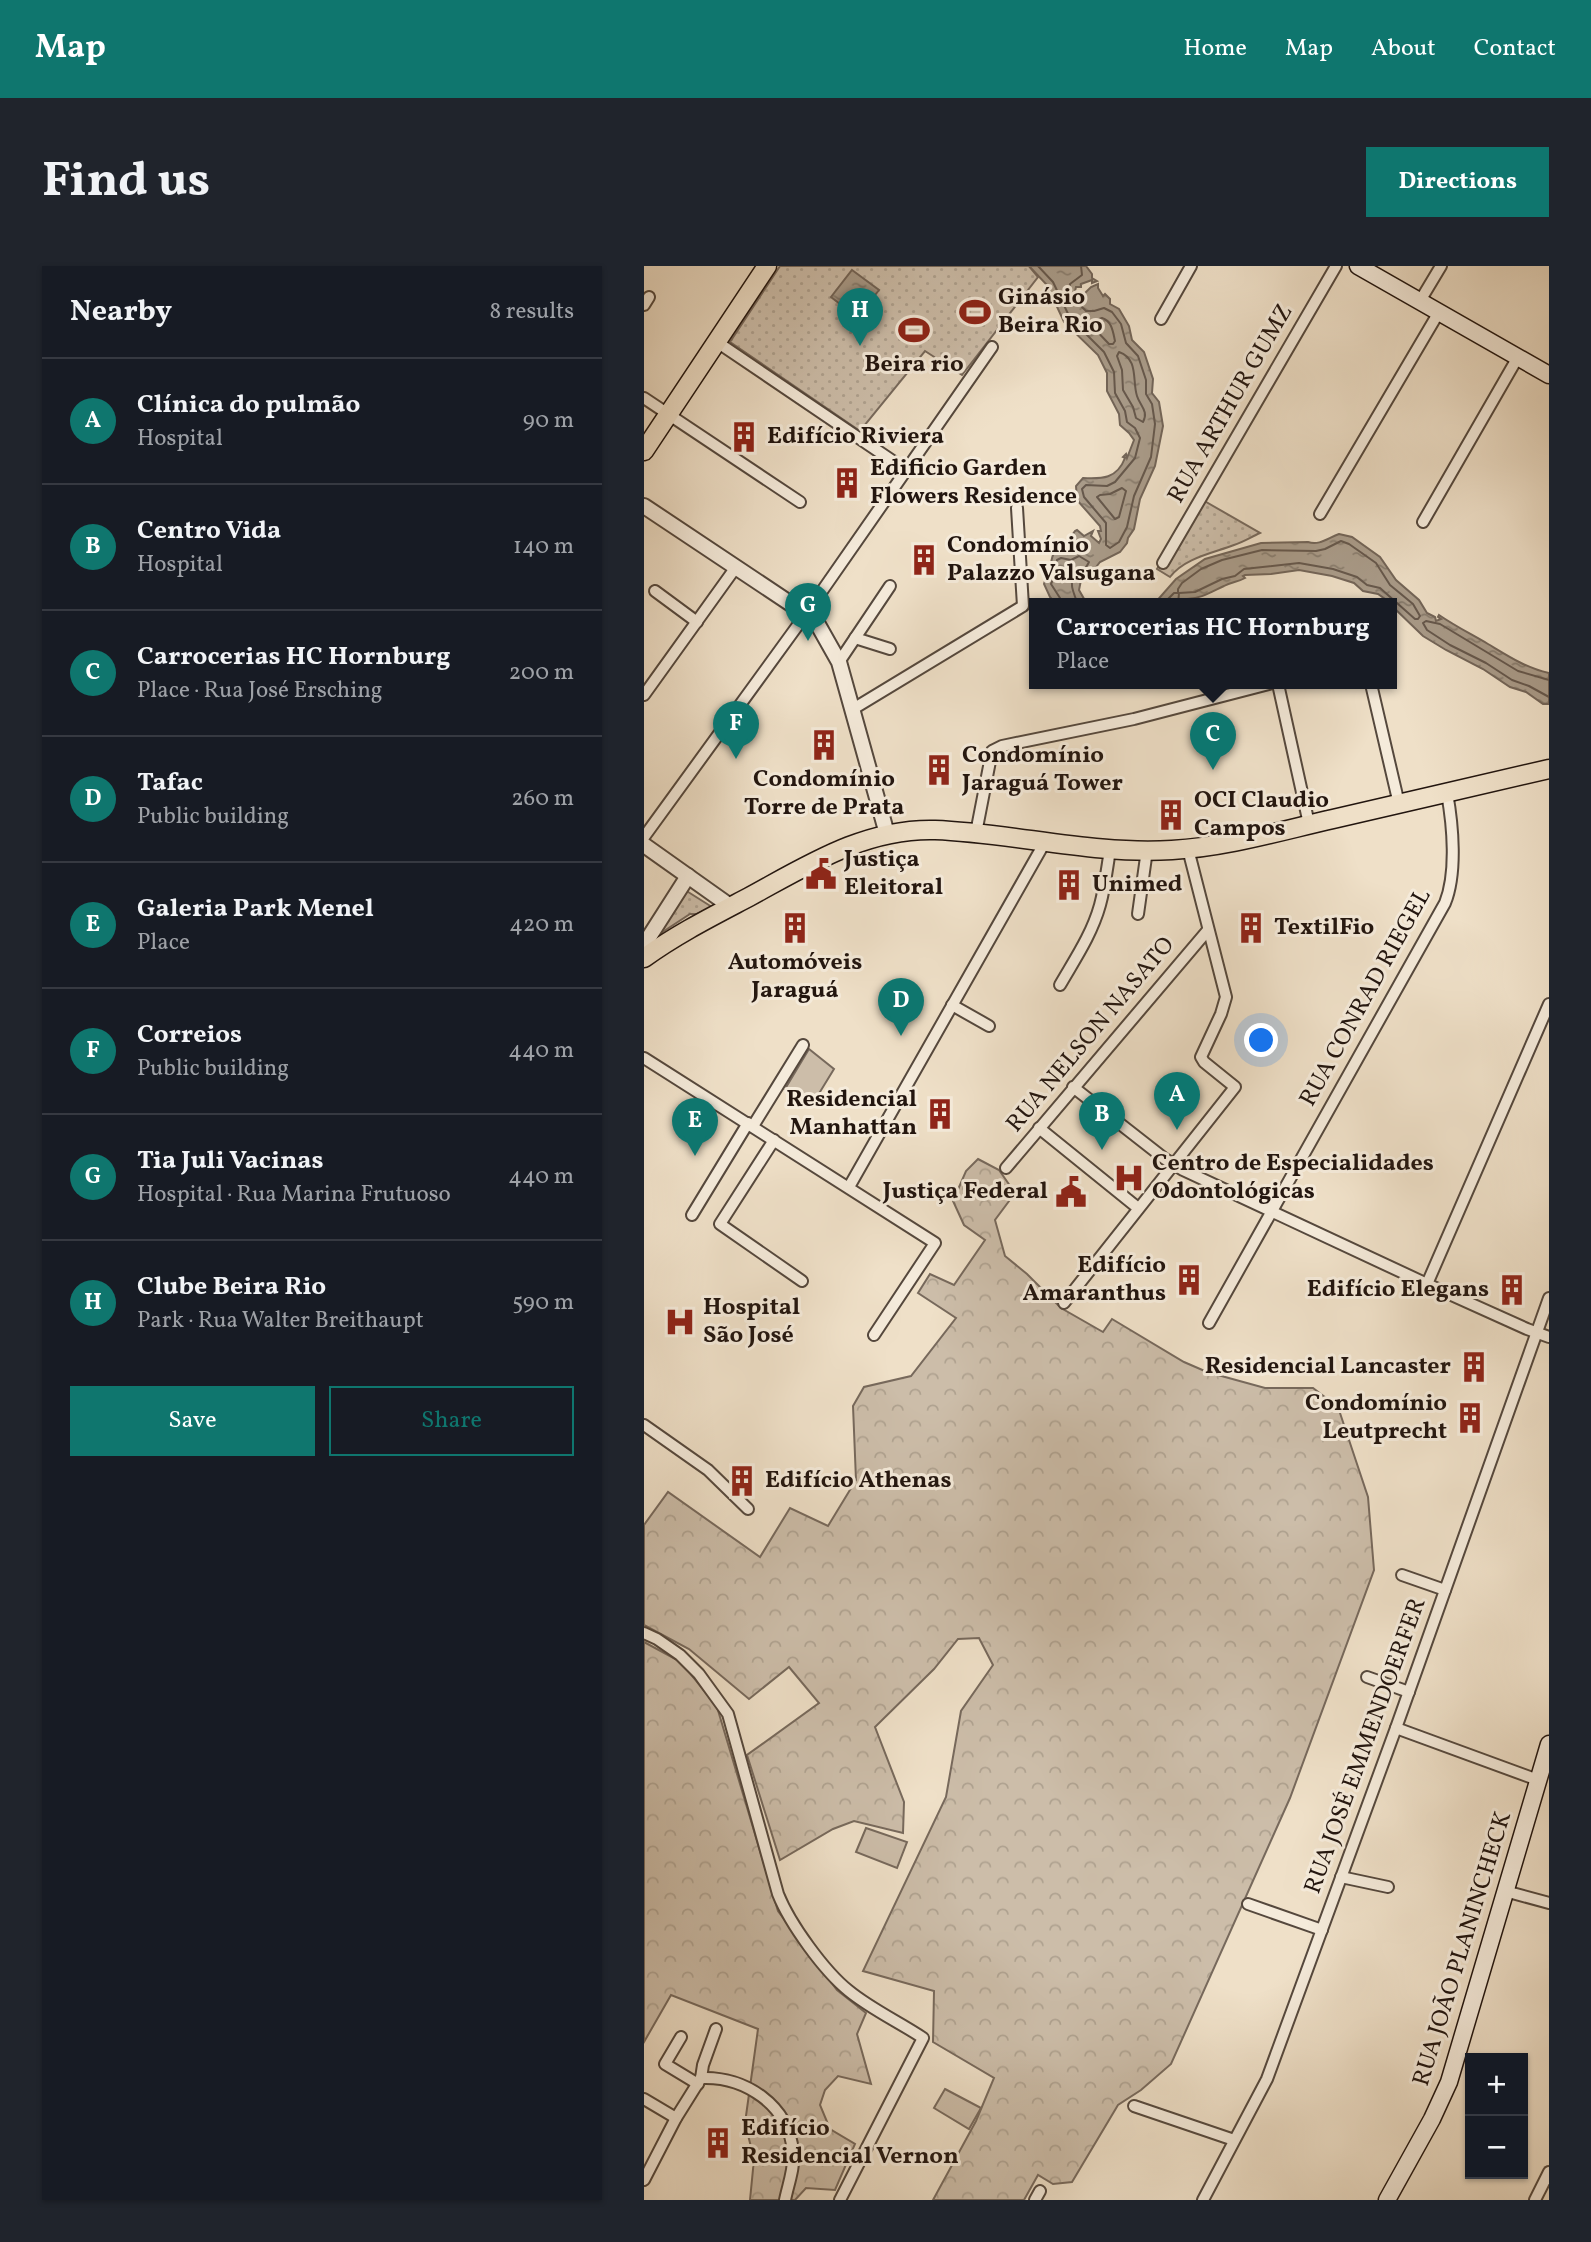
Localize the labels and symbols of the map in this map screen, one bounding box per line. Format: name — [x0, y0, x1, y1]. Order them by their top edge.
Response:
place label: Ginásio Beira Rio — [998, 281, 1103, 343]
pin: H — [837, 288, 883, 346]
sports icon: Ginásio Beira Rio — [958, 295, 992, 329]
street label: RUA ARTHUR GUMZ — [1160, 298, 1302, 510]
sports icon: Beira rio — [897, 313, 931, 347]
place label: Beira rio — [864, 348, 964, 382]
building icon: Edifício Riviera — [727, 420, 761, 454]
place label: Edifício Riviera — [767, 420, 944, 454]
place label: Edificio Garden Flowers Residence — [870, 452, 1077, 514]
building icon: Edificio Garden Flowers Residence — [830, 466, 864, 500]
place label: Condomínio Palazzo Valsugana — [947, 529, 1156, 591]
building icon: Condomínio Palazzo Valsugana — [907, 543, 941, 577]
pin: G — [785, 583, 831, 641]
pin: F — [713, 701, 759, 759]
pin: C — [1190, 712, 1236, 770]
building icon: Condomínio Torre de Prata — [807, 728, 841, 762]
place label: Condomínio Jaraguá Tower — [961, 739, 1123, 801]
building icon: Condomínio Jaraguá Tower — [922, 753, 956, 787]
place label: Condomínio Torre de Prata — [744, 763, 904, 825]
place label: OCI Claudio Campos — [1194, 784, 1329, 846]
building icon: OCI Claudio Campos — [1154, 798, 1188, 832]
place label: Justiça Eleitoral — [843, 843, 943, 905]
public building icon: Justiça Eleitoral — [804, 857, 838, 891]
building icon: Unimed — [1052, 868, 1086, 902]
place label: Unimed — [1092, 868, 1183, 902]
street label: RUA CONRAD RIEGEL — [1292, 883, 1440, 1113]
building icon: Automóveis Jaraguá — [778, 911, 812, 945]
building icon: TextilFio — [1234, 911, 1268, 945]
place label: TextilFio — [1274, 911, 1374, 945]
street label: RUA NELSON NASATO — [1001, 931, 1181, 1139]
place label: Automóveis Jaraguá — [728, 946, 862, 1008]
pin: D — [878, 978, 924, 1036]
your location — [1244, 1023, 1278, 1057]
pin: A — [1154, 1072, 1200, 1130]
place label: Residencial Manhattan — [786, 1083, 917, 1145]
pin: B — [1079, 1092, 1125, 1150]
building icon: Residencial Manhattan — [923, 1097, 957, 1131]
pin: E — [672, 1098, 718, 1156]
place label: Centro de Especialidades Odontológicas — [1152, 1147, 1434, 1209]
hospital icon: Centro de Especialidades Odontológicas — [1112, 1161, 1146, 1195]
place label: Justiça Federal — [882, 1175, 1048, 1209]
public building icon: Justiça Federal — [1054, 1175, 1088, 1209]
place label: Edifício Amaranthus — [1023, 1249, 1166, 1311]
building icon: Edifício Amaranthus — [1172, 1263, 1206, 1297]
place label: Edifício Elegans — [1307, 1273, 1489, 1307]
building icon: Edifício Elegans — [1495, 1273, 1529, 1307]
place label: Hospital São José — [703, 1291, 800, 1353]
hospital icon: Hospital São José — [663, 1305, 697, 1339]
place label: Residencial Lancaster — [1205, 1350, 1451, 1384]
building icon: Residencial Lancaster — [1457, 1350, 1491, 1384]
place label: Condomínio Leutprecht — [1305, 1387, 1447, 1449]
building icon: Condomínio Leutprecht — [1453, 1401, 1487, 1435]
building icon: Edifício Athenas — [725, 1464, 759, 1498]
place label: Edifício Athenas — [765, 1464, 952, 1498]
street label: RUA JOSÉ EMMENDOERFER — [1297, 1593, 1435, 1899]
street label: RUA JOÃO PLANINCHECK — [1405, 1807, 1521, 2091]
place label: Edifício Residencial Vernon — [741, 2112, 959, 2174]
building icon: Edifício Residencial Vernon — [701, 2126, 735, 2160]

